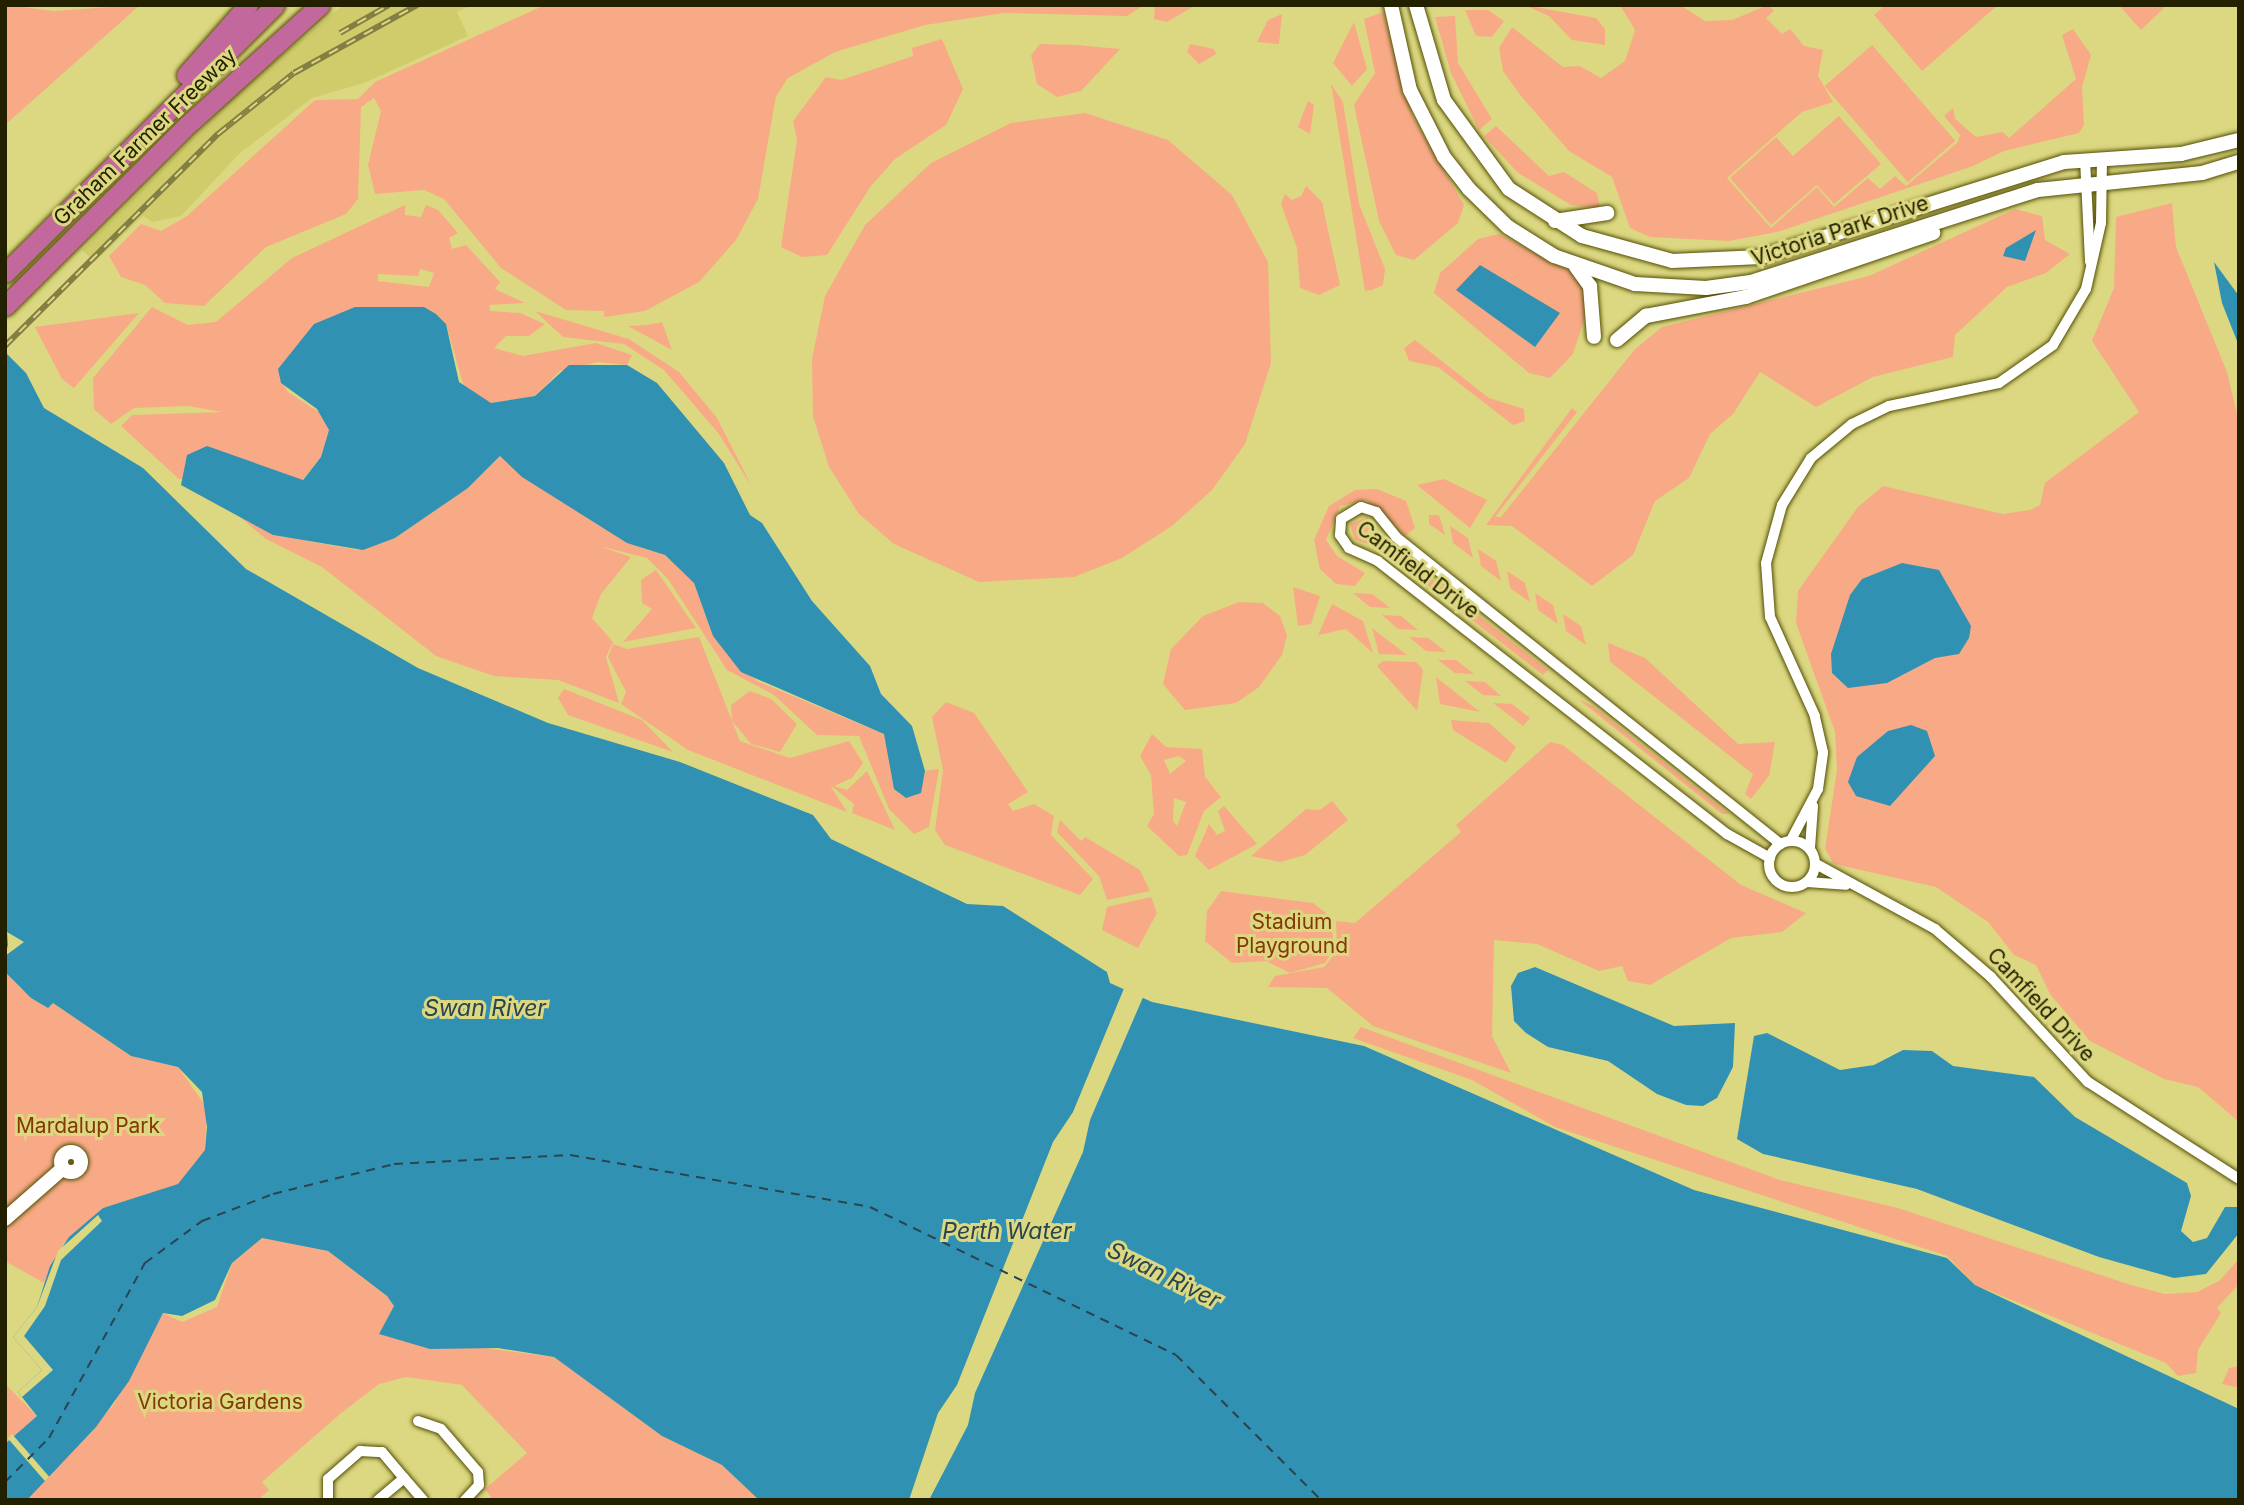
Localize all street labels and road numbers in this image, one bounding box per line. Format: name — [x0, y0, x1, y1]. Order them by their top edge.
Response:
street label: Graham Farmer Freeway — [48, 43, 242, 231]
street label: Victoria Park Drive — [1748, 190, 1932, 272]
street label: Camfield Drive — [1352, 516, 1484, 624]
street label: Camfield Drive — [1982, 943, 2100, 1067]

